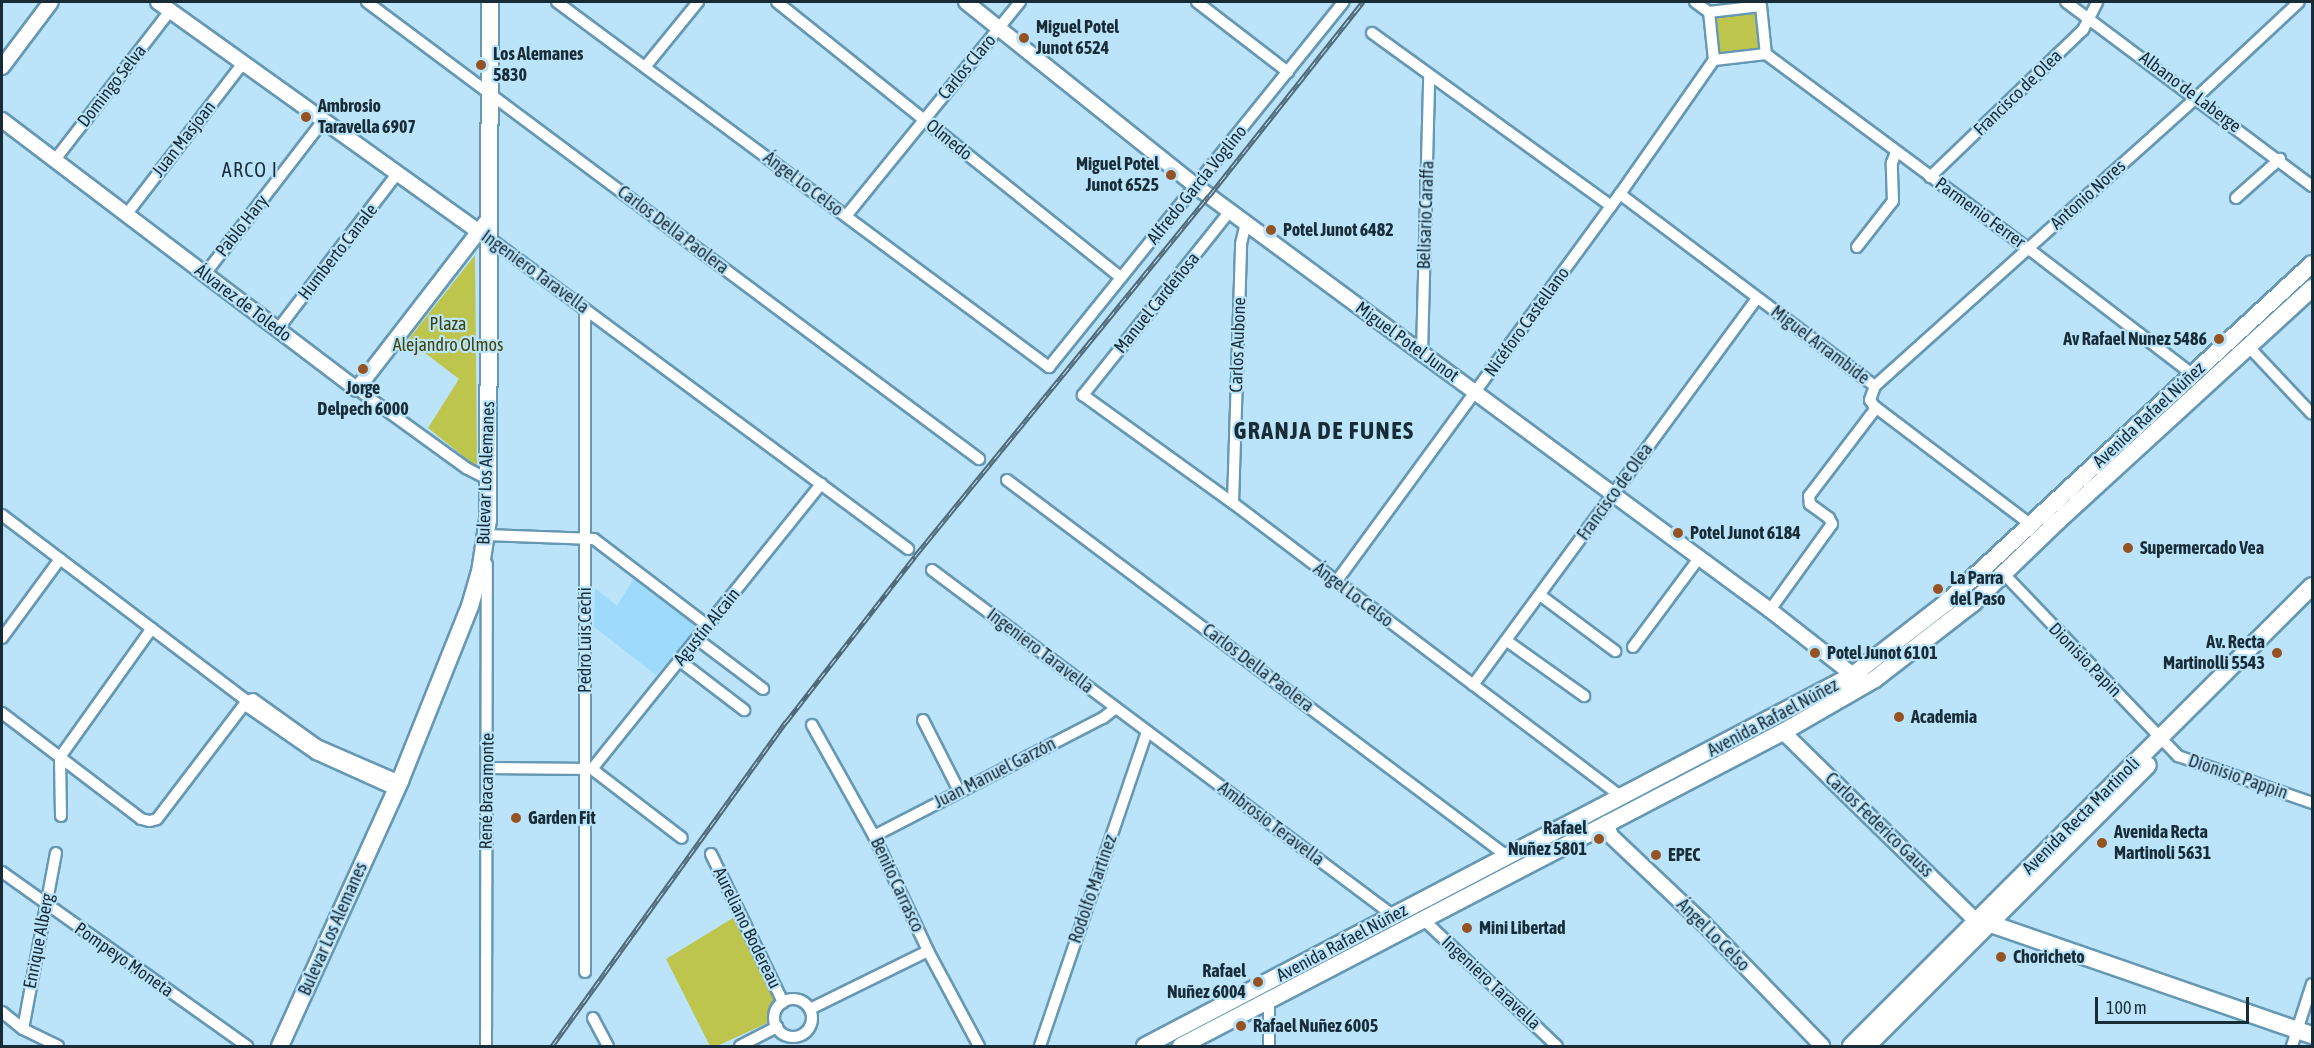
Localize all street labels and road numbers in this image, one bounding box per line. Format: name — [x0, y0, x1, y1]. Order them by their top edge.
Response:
street label: Carlos Claro — [933, 30, 1001, 104]
street label: Domingo Selva — [73, 41, 151, 131]
street label: Francisco de Olea — [1969, 45, 2067, 141]
street label: Albano de Laberge — [2135, 47, 2245, 137]
street label: Juan Masjoan — [148, 97, 220, 181]
street label: Olmedo — [921, 115, 977, 165]
street label: Alfredo García Voglino — [1142, 121, 1252, 249]
street label: Ángel Lo Celso — [759, 147, 847, 221]
street label: Antonio Nores — [2046, 156, 2130, 234]
street label: Belisario Caraffa — [1413, 160, 1439, 270]
street label: Parmenio Ferrer — [1931, 173, 2029, 253]
street label: Carlos Della Paolera — [613, 181, 733, 279]
street label: Pablo Hary — [211, 191, 273, 261]
street label: Humberto Canale — [294, 200, 382, 304]
street label: Ingeniero Taravella — [477, 226, 593, 318]
street label: Manuel Cardeñosa — [1110, 248, 1204, 358]
street label: Álvarez de Toledo — [190, 260, 296, 346]
street label: Nicéforo Castellano — [1480, 263, 1574, 381]
street label: Carlos Aubone — [1226, 297, 1250, 393]
street label: Miguel Potel Junot — [1351, 297, 1463, 387]
street label: Miguel Arrambide — [1766, 301, 1874, 389]
street label: Avenida Rafael Núñez — [2089, 358, 2209, 472]
street label: Bulevar Los Alemanes — [473, 401, 499, 545]
street label: Francisco de Olea — [1573, 439, 1657, 545]
street label: Ángel Lo Celso — [1309, 558, 1397, 632]
street label: Agustín Alcain — [669, 584, 745, 670]
street label: Pedro Luis Cechi — [574, 587, 596, 693]
street label: Ingeniero Taravella — [982, 604, 1098, 698]
street label: Dionisio Papin — [2044, 618, 2126, 702]
street label: Carlos Della Paolera — [1198, 619, 1318, 717]
street label: Avenida Rafael Núñez — [1704, 674, 1842, 762]
street label: René Bracamonte — [475, 732, 499, 850]
street label: Juan Manuel Garzón — [930, 733, 1060, 813]
street label: Dionisio Pappin — [2185, 750, 2291, 804]
street label: Avenida Recta Martinoli — [2018, 753, 2144, 879]
street label: Carlos Federico Gauss — [1821, 768, 1937, 882]
street label: Ambrosio Teravella — [1214, 777, 1328, 871]
street label: Rodolfo Martinez — [1064, 832, 1122, 946]
street label: Benito Carrasco — [866, 834, 928, 936]
street label: Bulevar Los Alemanes — [294, 859, 372, 999]
street label: Aureliano Bodereau — [708, 864, 786, 992]
street label: Enrique Alberg — [19, 892, 59, 990]
street label: Ángel Lo Celso — [1672, 894, 1754, 976]
street label: Avenida Rafael Núñez — [1273, 899, 1411, 987]
street label: Pompeyo Moneta — [70, 918, 178, 1002]
street label: Ingeniero Taravella — [1437, 932, 1545, 1034]

